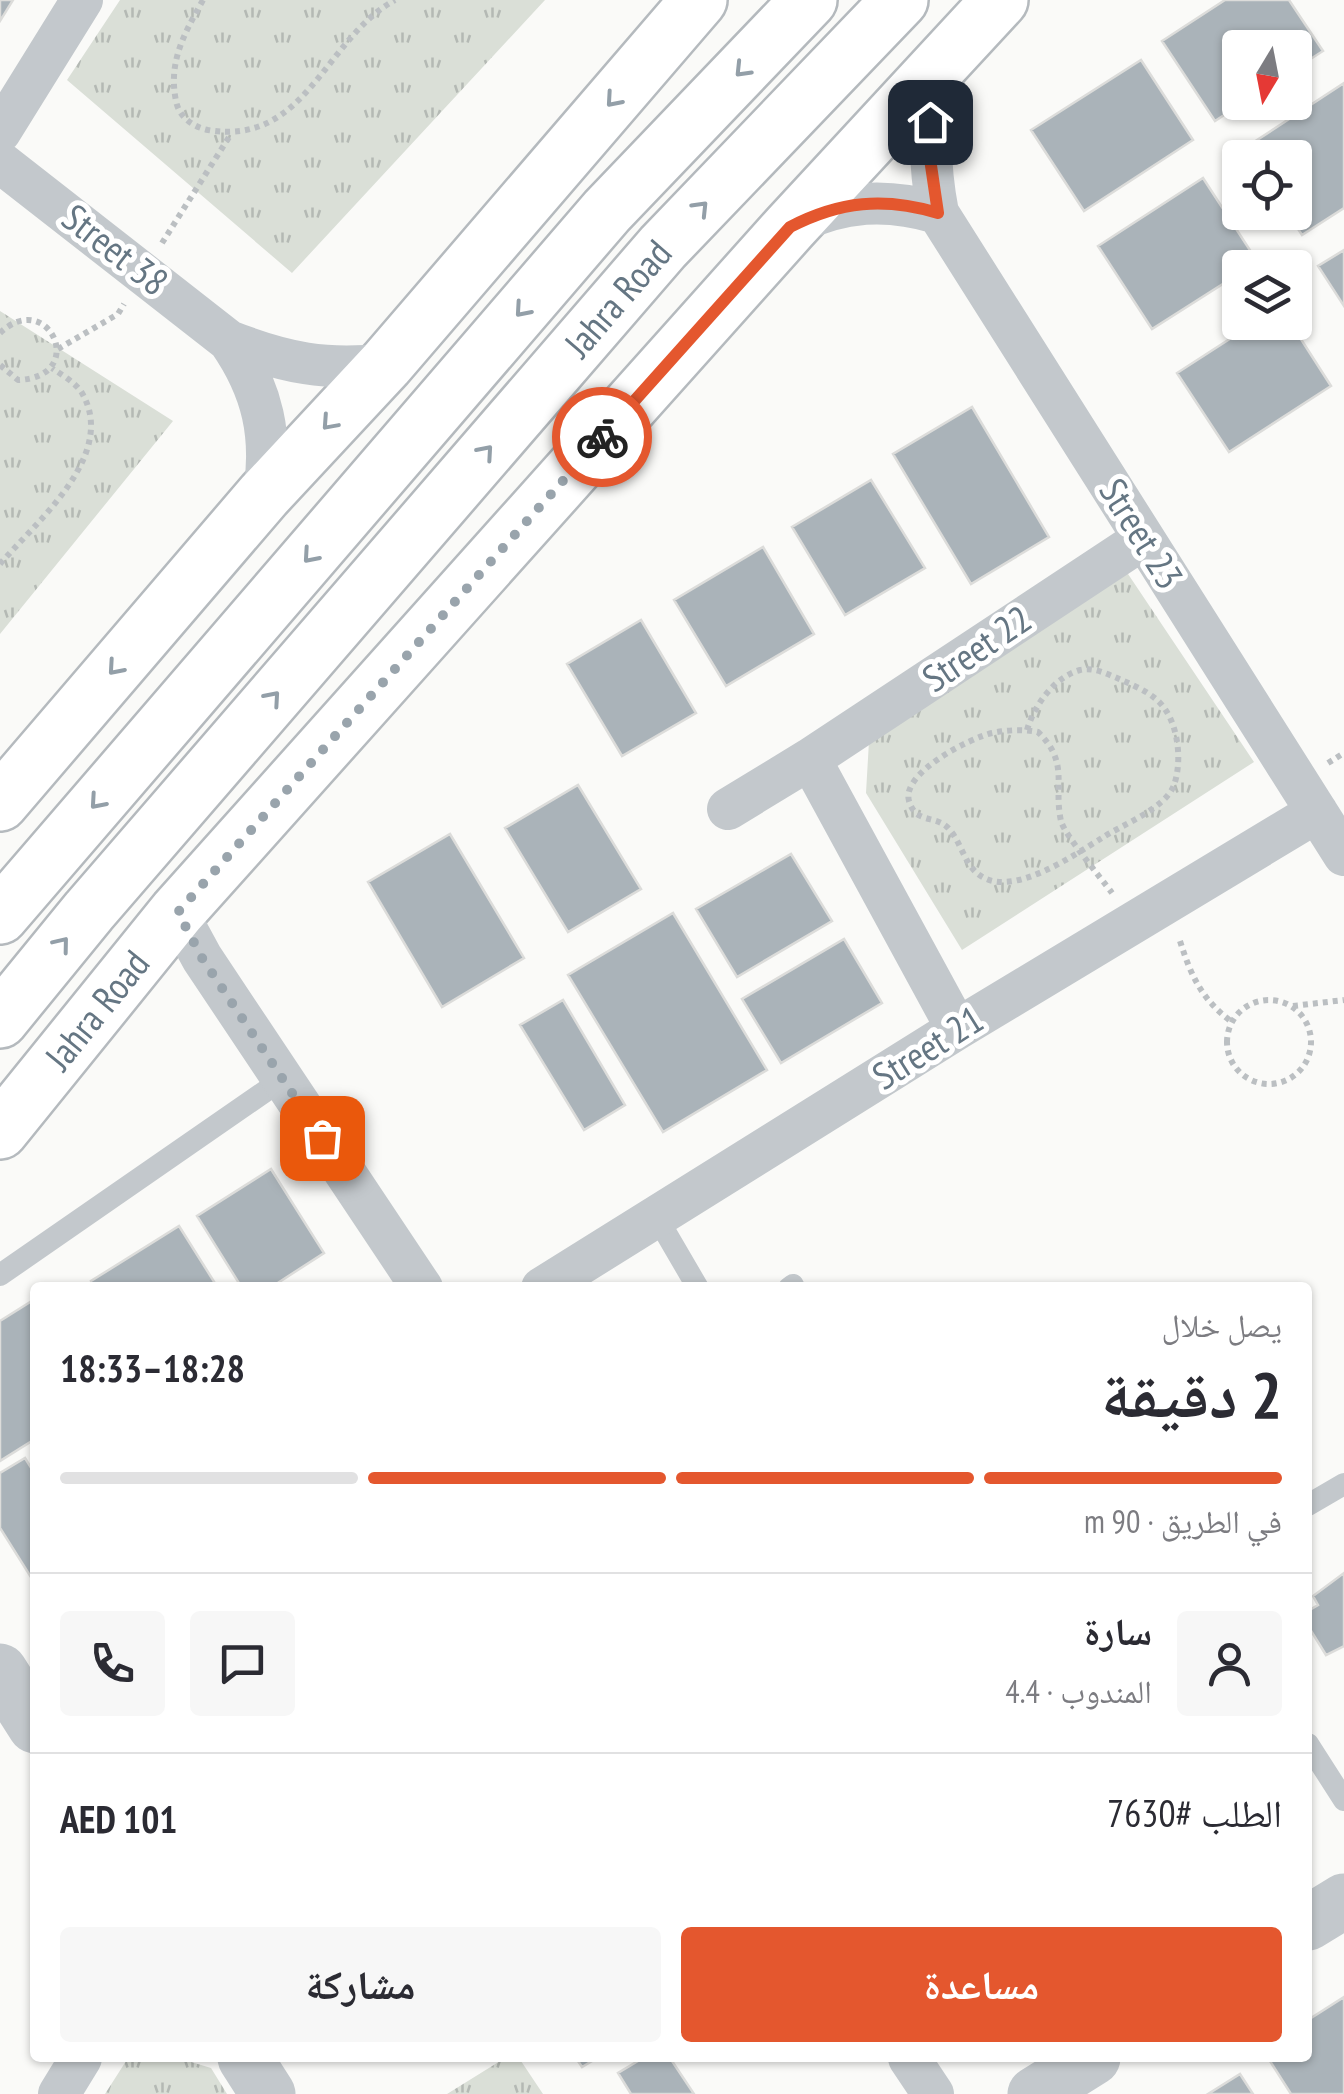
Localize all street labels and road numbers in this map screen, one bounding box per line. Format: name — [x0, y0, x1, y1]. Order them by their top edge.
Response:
street label: Street 38 — [53, 192, 179, 305]
street label: Jahra Road — [552, 229, 681, 367]
street label: Street 23 — [1089, 469, 1195, 597]
street label: Street 22 — [912, 594, 1040, 702]
street label: Jahra Road — [33, 940, 159, 1080]
street label: Street 21 — [863, 994, 991, 1100]

